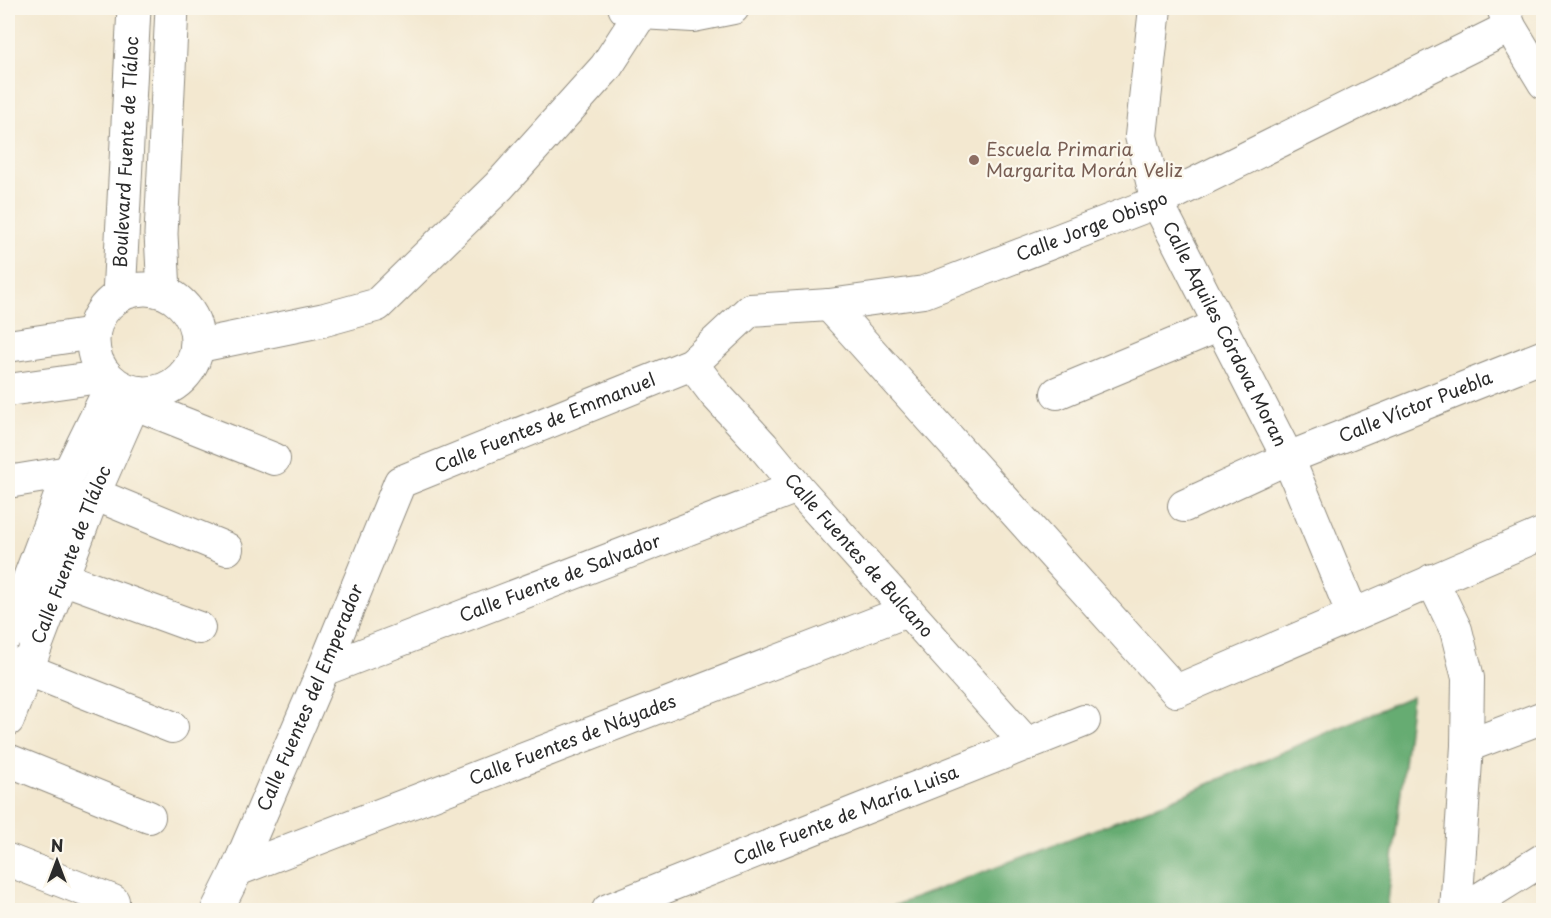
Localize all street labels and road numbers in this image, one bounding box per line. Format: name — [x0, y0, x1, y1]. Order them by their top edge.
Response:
street label: Boulevard Fuente de Tláloc — [105, 36, 145, 269]
street label: Calle Jorge Obispo — [1012, 184, 1172, 267]
street label: Calle Aquiles Córdova Moran — [1157, 216, 1295, 451]
street label: Calle Víctor Puebla — [1334, 363, 1497, 448]
street label: Calle Fuentes de Emmanuel — [430, 365, 659, 479]
street label: Calle Fuente de Tláloc — [23, 461, 117, 647]
street label: Calle Fuentes de Bulcano — [779, 467, 940, 643]
street label: Calle Fuente de Salvador — [455, 526, 665, 628]
street label: Calle Fuentes del Emperador — [249, 579, 369, 815]
street label: Calle Fuentes de Náyades — [465, 687, 680, 791]
street label: Calle Fuente de María Luisa — [729, 757, 963, 871]

